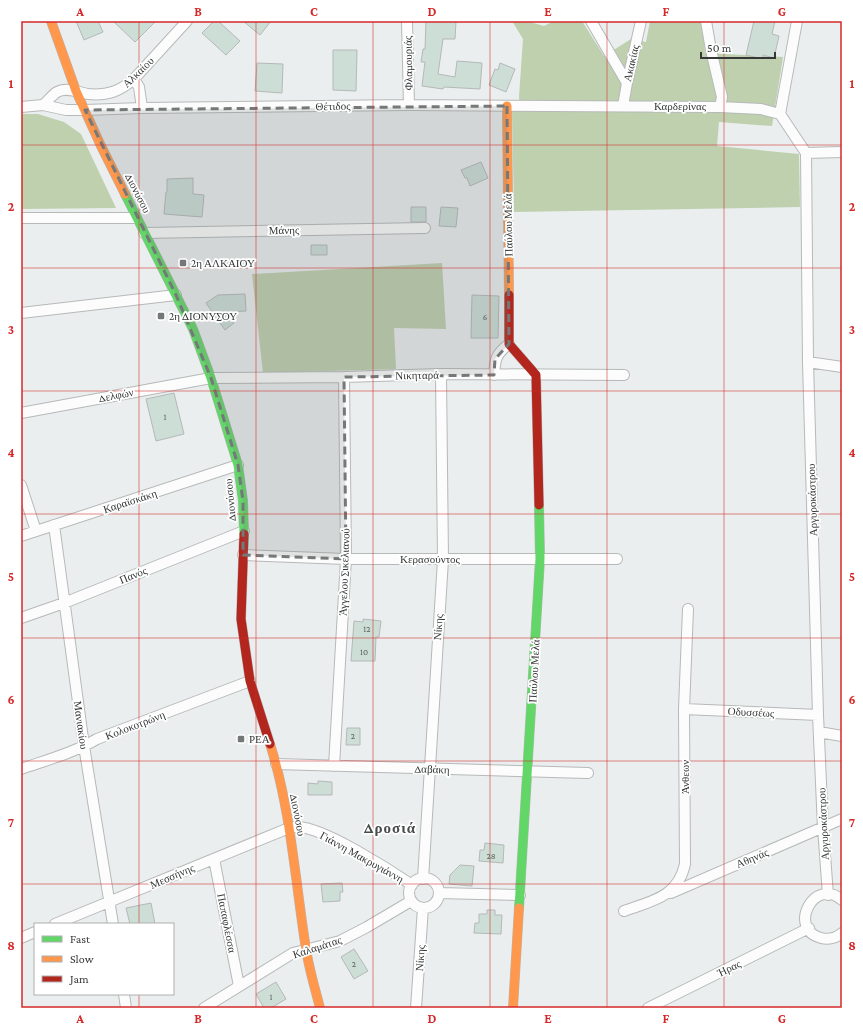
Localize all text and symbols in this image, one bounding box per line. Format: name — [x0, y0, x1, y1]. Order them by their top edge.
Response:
text: A — [75, 4, 84, 19]
text: B — [194, 4, 202, 19]
text: C — [310, 4, 318, 19]
text: D — [428, 4, 437, 19]
text: E — [544, 4, 552, 19]
text: F — [663, 4, 670, 19]
text: G — [778, 4, 786, 19]
scale bar — [701, 34, 775, 60]
street label: Φλαμουριάς — [402, 35, 415, 90]
text: 50 m — [707, 41, 732, 55]
street label: Ακακίας — [621, 43, 641, 83]
street label: Αλκαίου — [120, 54, 156, 90]
text: 1 — [9, 76, 14, 91]
text: 1 — [850, 76, 855, 91]
street label: Θέτιδος — [315, 100, 351, 112]
street label: Καρδερίνας — [654, 100, 707, 112]
street label: Διονύσου — [123, 171, 153, 215]
street label: Παύλου Μελά — [501, 193, 515, 257]
text: 2 — [8, 199, 15, 214]
text: 2 — [849, 199, 856, 214]
street label: Μάνης — [269, 224, 300, 236]
place label: 2η ΑΛΚΑΙΟΥ — [191, 257, 255, 269]
marker: 2η ΑΛΚΑΙΟΥ — [178, 258, 188, 268]
place label: 2η ΔΙΟΝΥΣΟΥ — [169, 310, 237, 322]
marker: 2η ΔΙΟΝΥΣΟΥ — [156, 311, 166, 321]
house number: 6 — [483, 312, 488, 322]
text: 3 — [8, 322, 14, 337]
text: 3 — [849, 322, 855, 337]
street label: Νικηταρά — [395, 369, 439, 381]
street label: Δελφών — [97, 386, 135, 404]
house number: 1 — [164, 412, 167, 422]
text: 4 — [7, 445, 15, 460]
text: 4 — [848, 445, 856, 460]
street label: Αργυροκάστρου — [805, 463, 819, 537]
street label: Διονύσου — [222, 478, 238, 522]
street label: Καραϊσκάκη — [102, 487, 159, 515]
street label: Άγγελου Σικελιανού — [336, 527, 352, 616]
street label: Κερασούντος — [400, 553, 461, 565]
street label: Πανός — [118, 564, 149, 586]
text: 5 — [8, 569, 14, 584]
text: 5 — [849, 569, 855, 584]
street label: Νίκης — [431, 613, 445, 641]
house number: 12 — [363, 624, 371, 634]
street label: Παύλου Μελά — [526, 639, 542, 703]
house number: 10 — [360, 647, 368, 657]
text: 6 — [7, 692, 15, 707]
text: 6 — [848, 692, 856, 707]
street label: Μανιακίου — [72, 700, 90, 750]
street label: Οδυσσέως — [727, 705, 775, 719]
street label: Κολοκοτρώνη — [103, 708, 167, 742]
house number: 2 — [351, 731, 355, 741]
place label: ΡΕΑ — [249, 733, 270, 745]
marker: ΡΕΑ — [236, 734, 246, 744]
street label: Άνθεων — [679, 760, 691, 794]
street label: Δαβάκη — [414, 762, 450, 776]
street label: Αργυροκάστρου — [815, 787, 831, 861]
street label: Διονύσου — [288, 793, 308, 838]
text: 7 — [8, 815, 14, 830]
text: 7 — [849, 815, 855, 830]
district label: Δροσιά — [364, 820, 416, 836]
street label: Γιάννη Μακρυγιάννη — [318, 829, 406, 885]
street label: Αθηνάς — [734, 846, 771, 870]
house number: 28 — [486, 851, 496, 861]
street label: Μεσσήνης — [148, 861, 197, 891]
street label: Παπαφλέσσα — [215, 892, 239, 954]
legend — [34, 923, 174, 995]
text: Fast — [70, 932, 91, 946]
street label: Καλαμάτας — [291, 933, 344, 961]
text: 8 — [7, 938, 15, 953]
text: 8 — [848, 938, 856, 953]
street label: Νίκης — [413, 944, 427, 972]
text: Slow — [70, 952, 94, 966]
street label: Ήρας — [714, 957, 743, 979]
house number: 2 — [352, 959, 356, 969]
text: Jam — [69, 972, 89, 986]
house number: 1 — [270, 992, 273, 1002]
text: A — [75, 1011, 84, 1026]
text: B — [194, 1011, 202, 1026]
text: C — [310, 1011, 318, 1026]
text: D — [428, 1011, 437, 1026]
text: E — [544, 1011, 552, 1026]
text: F — [663, 1011, 670, 1026]
text: G — [778, 1011, 786, 1026]

